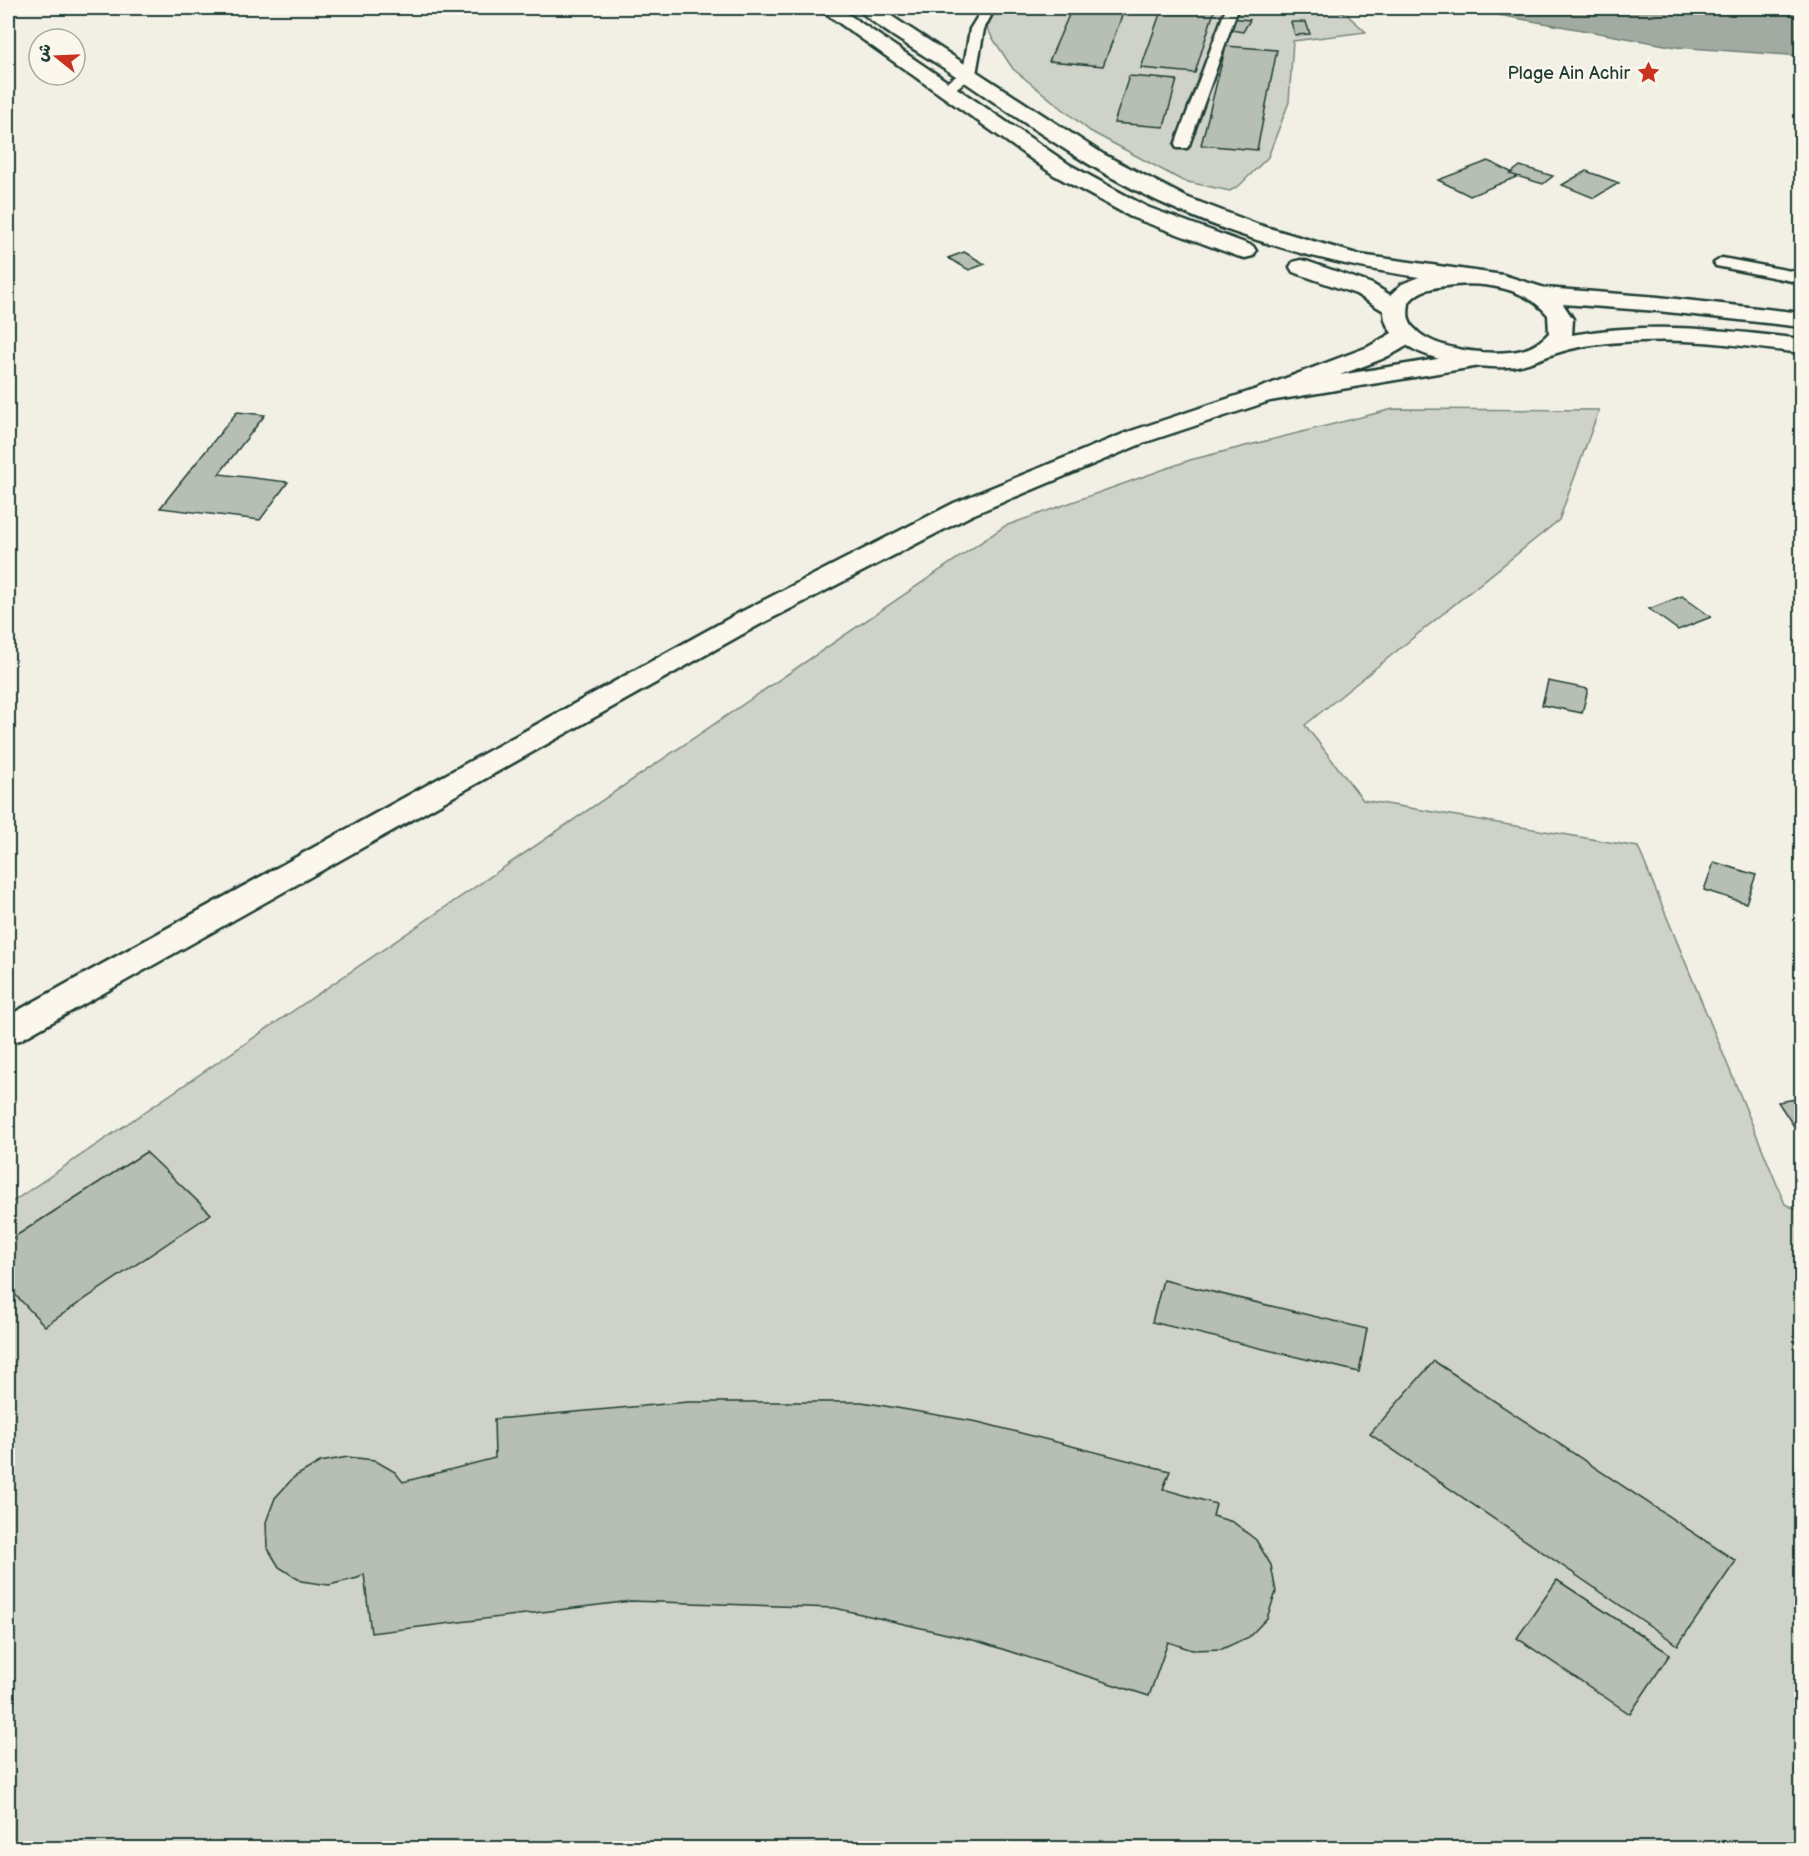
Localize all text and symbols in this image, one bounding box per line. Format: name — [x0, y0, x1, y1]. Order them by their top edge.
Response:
north arrow — [27, 27, 87, 87]
text: ش — [32, 42, 56, 64]
place icon: Plage Ain Achir — [1635, 60, 1661, 86]
place label: Plage Ain Achir — [1508, 63, 1630, 84]

